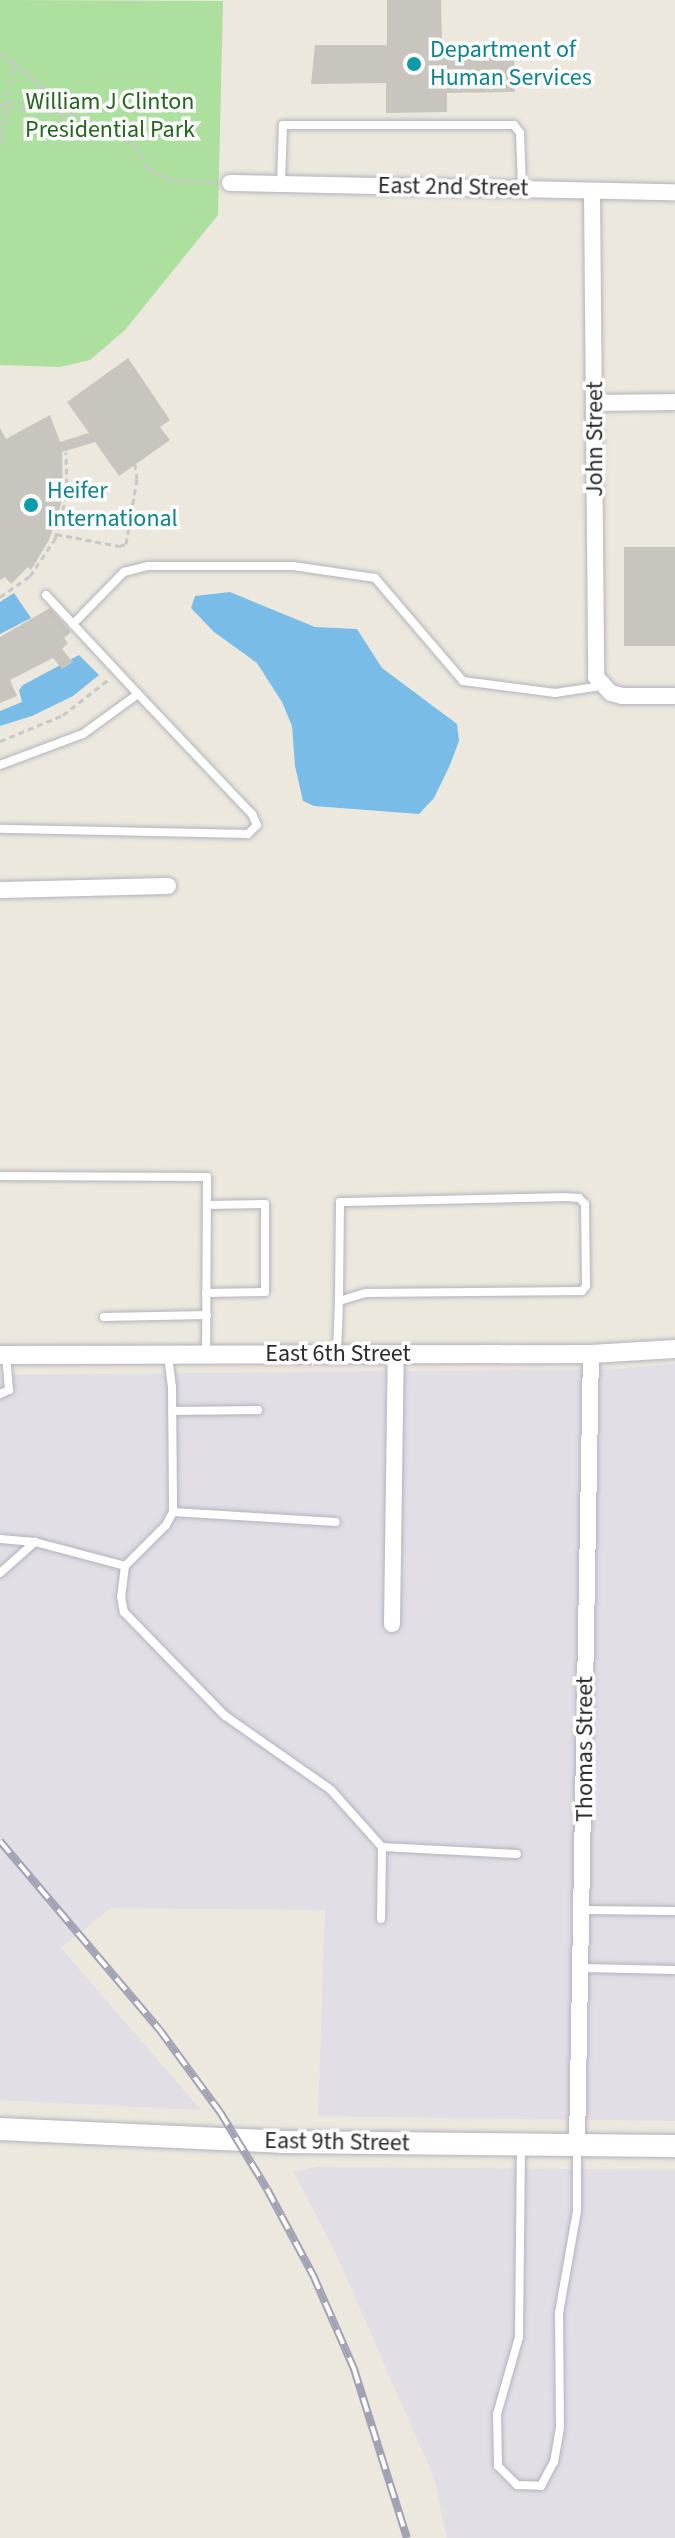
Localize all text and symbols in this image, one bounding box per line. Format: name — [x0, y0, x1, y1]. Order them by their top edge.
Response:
place label: Department of Human Services — [430, 36, 592, 92]
marker: Department of Human Services — [405, 55, 423, 73]
park label: William J Clinton Presidential Park — [25, 88, 195, 144]
street label: East 2nd Street — [377, 171, 529, 203]
street label: John Street — [581, 381, 609, 497]
place label: Heifer International — [47, 477, 178, 533]
marker: Heifer International — [22, 496, 40, 514]
street label: East 6th Street — [265, 1340, 411, 1368]
street label: Thomas Street — [571, 1676, 599, 1822]
street label: East 9th Street — [264, 2126, 410, 2158]

